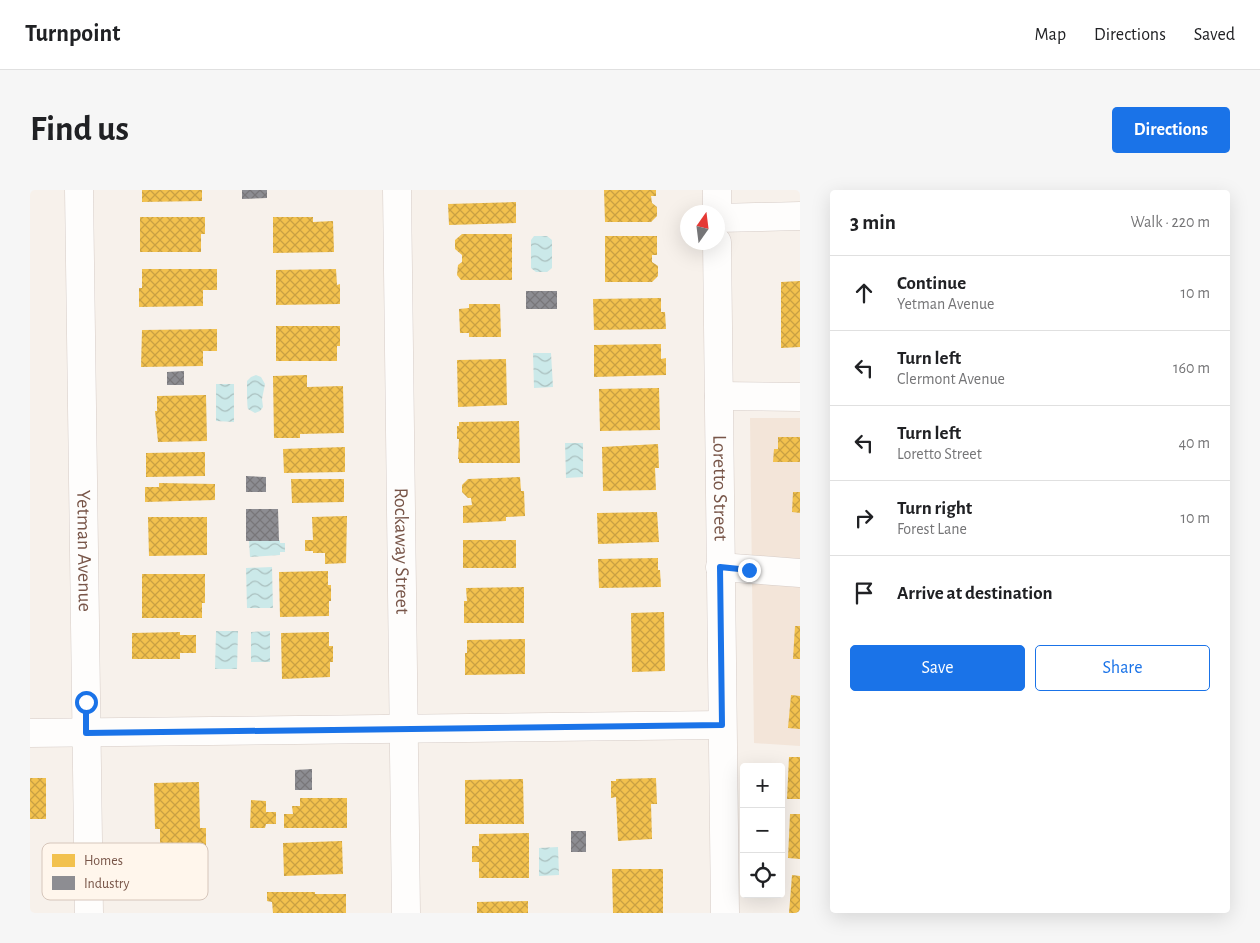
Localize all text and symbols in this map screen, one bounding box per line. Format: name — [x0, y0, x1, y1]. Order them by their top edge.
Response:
text: Turnpoint — [25, 22, 120, 46]
text: Map — [1035, 26, 1066, 44]
text: Directions — [1094, 26, 1166, 44]
text: Saved — [1194, 26, 1235, 44]
button: Directions — [1112, 107, 1230, 153]
text: Find us — [30, 112, 129, 147]
north arrow — [680, 205, 725, 250]
text: 3 min — [850, 212, 896, 233]
text: Walk · 220 m — [1131, 214, 1210, 230]
text: Continue — [897, 274, 966, 293]
icon: ahead — [850, 279, 878, 307]
text: 10 m — [1181, 285, 1210, 301]
text: Yetman Avenue — [897, 296, 994, 312]
text: Turn left — [897, 349, 961, 368]
icon: left — [850, 354, 878, 382]
text: 160 m — [1173, 360, 1210, 376]
text: Clermont Avenue — [897, 371, 1005, 387]
text: Turn left — [897, 424, 961, 443]
icon: left — [850, 429, 878, 457]
street label: Loretto Street — [709, 435, 731, 542]
text: 40 m — [1178, 435, 1210, 451]
text: Loretto Street — [897, 446, 982, 462]
street label: Rockaway Street — [391, 487, 412, 615]
street label: Yetman Avenue — [73, 490, 95, 612]
text: Turn right — [897, 499, 972, 518]
icon: right — [850, 504, 878, 532]
text: 10 m — [1181, 510, 1210, 526]
text: Forest Lane — [897, 521, 967, 537]
route end — [738, 559, 761, 582]
icon: arrive — [850, 579, 878, 607]
text: Arrive at destination — [897, 584, 1053, 603]
button: Save — [850, 645, 1025, 691]
button: Share — [1035, 645, 1210, 691]
route start — [75, 691, 98, 714]
map controls — [740, 763, 785, 898]
button: + — [740, 763, 785, 808]
button: − — [740, 808, 785, 853]
legend — [42, 843, 208, 900]
button: locate — [740, 853, 785, 898]
text: Homes — [84, 854, 123, 868]
text: Industry — [84, 877, 130, 891]

